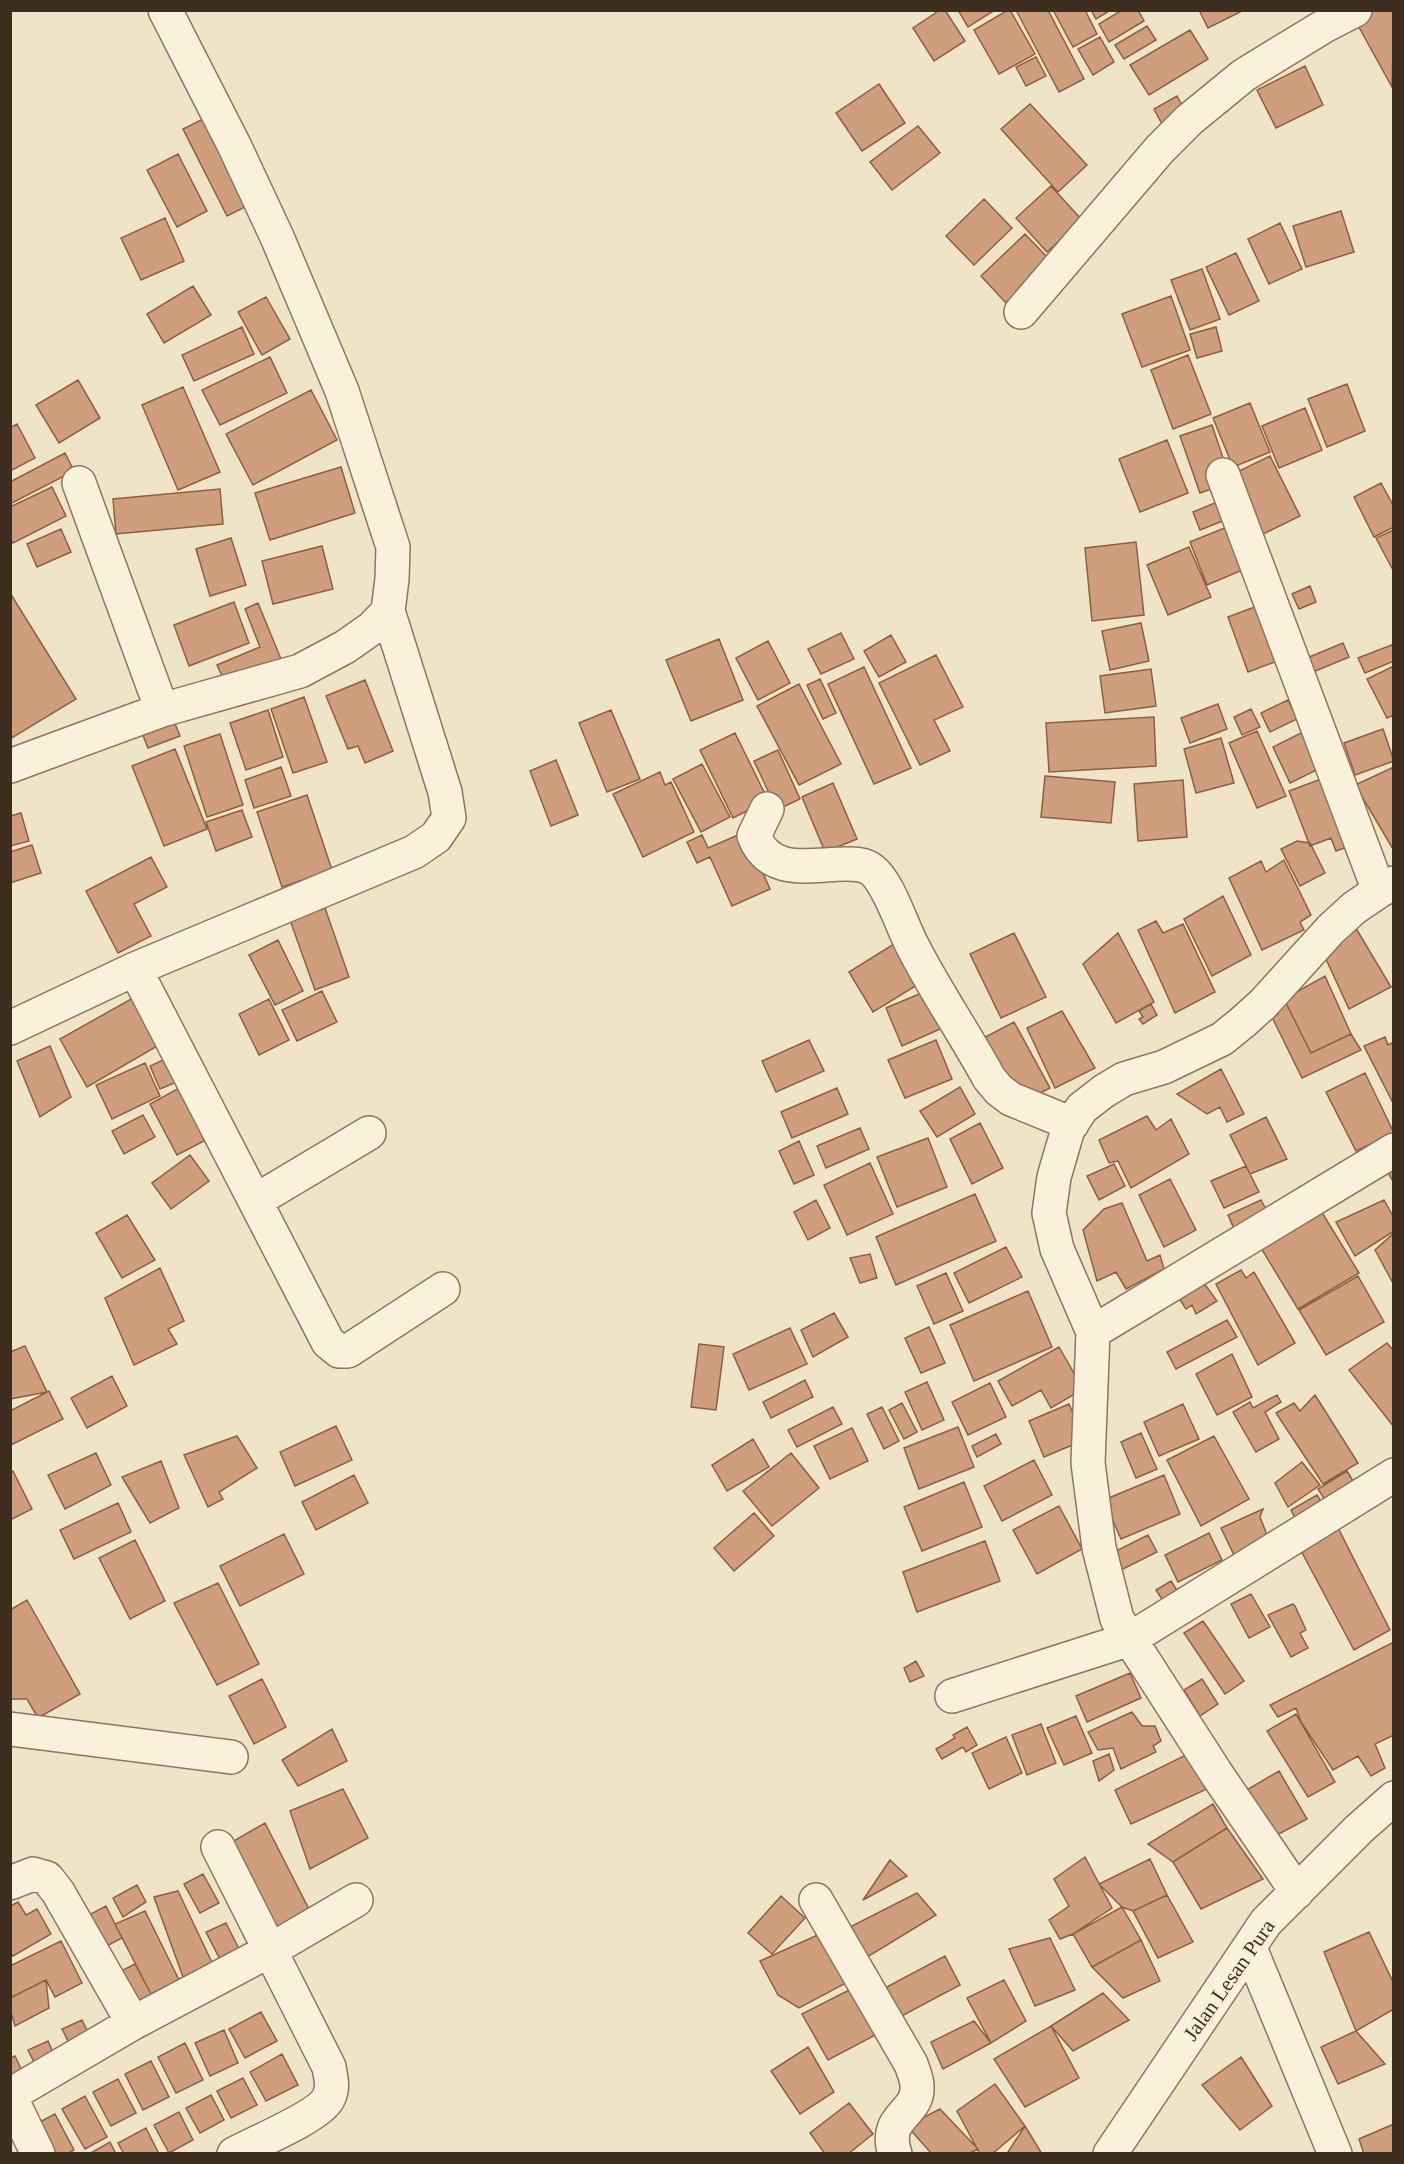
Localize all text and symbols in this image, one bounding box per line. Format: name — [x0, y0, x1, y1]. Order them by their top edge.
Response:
street label: Jalan Lesan Pura — [1178, 1914, 1280, 2045]

